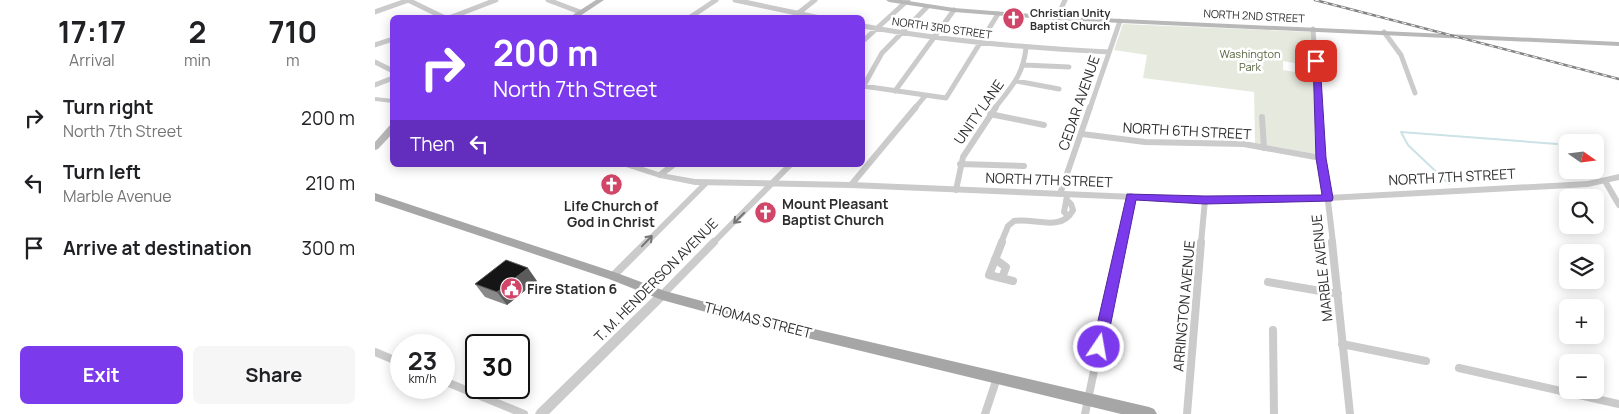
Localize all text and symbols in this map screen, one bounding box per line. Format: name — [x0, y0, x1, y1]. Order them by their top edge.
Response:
place label: Christian Unity Baptist Church — [1030, 5, 1111, 33]
street label: NORTH 2ND STREET — [1203, 5, 1306, 26]
church icon: Christian Unity Baptist Church — [1002, 7, 1026, 31]
text: 17:17 — [58, 11, 126, 52]
text: 2 — [188, 11, 206, 52]
text: 710 — [268, 11, 317, 52]
street label: NORTH 3RD STREET — [891, 13, 993, 42]
text: 200 m — [493, 29, 598, 77]
icon: right — [410, 35, 475, 100]
pin — [1295, 40, 1337, 82]
park label: Washington Park — [1219, 46, 1281, 74]
icon: arrive — [1302, 47, 1330, 75]
text: Arrival — [69, 49, 115, 71]
text: min — [184, 49, 211, 71]
text: m — [286, 49, 300, 71]
street label: CEDAR AVENUE — [1053, 53, 1104, 153]
text: North 7th Street — [493, 74, 657, 104]
street label: UNITY LANE — [949, 76, 1008, 148]
text: Turn right — [63, 94, 153, 120]
icon: right — [20, 104, 48, 132]
text: 200 m — [301, 105, 355, 131]
street label: NORTH 6TH STREET — [1122, 118, 1252, 143]
text: North 7th Street — [63, 120, 182, 142]
icon: left — [465, 130, 493, 158]
text: Then — [410, 131, 455, 157]
north arrow — [1559, 134, 1604, 179]
map controls — [1559, 134, 1604, 399]
text: Turn left — [63, 159, 141, 185]
street label: NORTH 7TH STREET — [1388, 164, 1517, 189]
street label: NORTH 7TH STREET — [985, 168, 1114, 191]
icon: left — [20, 169, 48, 197]
text: 210 m — [305, 170, 355, 196]
church icon: Life Church of God in Christ — [599, 172, 623, 196]
text: Marble Avenue — [63, 185, 172, 207]
button: search — [1559, 189, 1604, 234]
place label: Mount Pleasant Baptist Church — [782, 194, 889, 229]
place label: Life Church of God in Christ — [564, 196, 659, 231]
church icon: Mount Pleasant Baptist Church — [754, 200, 778, 224]
one-way arrow — [733, 212, 745, 224]
street label: MARBLE AVENUE — [1306, 213, 1337, 323]
street label: T. M. HENDERSON AVENUE — [590, 214, 722, 346]
icon: arrive — [20, 234, 48, 262]
text: Arrive at destination — [63, 235, 252, 261]
text: 300 m — [301, 235, 355, 261]
one-way arrow — [641, 235, 653, 248]
street label: ARRINGTON AVENUE — [1168, 240, 1199, 372]
button: layers — [1559, 244, 1604, 289]
public building icon: Fire Station 6 — [499, 277, 523, 301]
place label: Fire Station 6 — [527, 279, 617, 298]
street label: THOMAS STREET — [702, 297, 814, 342]
button: + — [1559, 299, 1604, 344]
position arrow — [1072, 320, 1124, 372]
speed limit sign: 30 — [465, 334, 530, 399]
text: 23 — [408, 343, 437, 378]
button: Exit — [20, 346, 183, 404]
button: Share — [193, 346, 355, 404]
button: − — [1559, 354, 1604, 399]
text: km/h — [409, 370, 436, 387]

